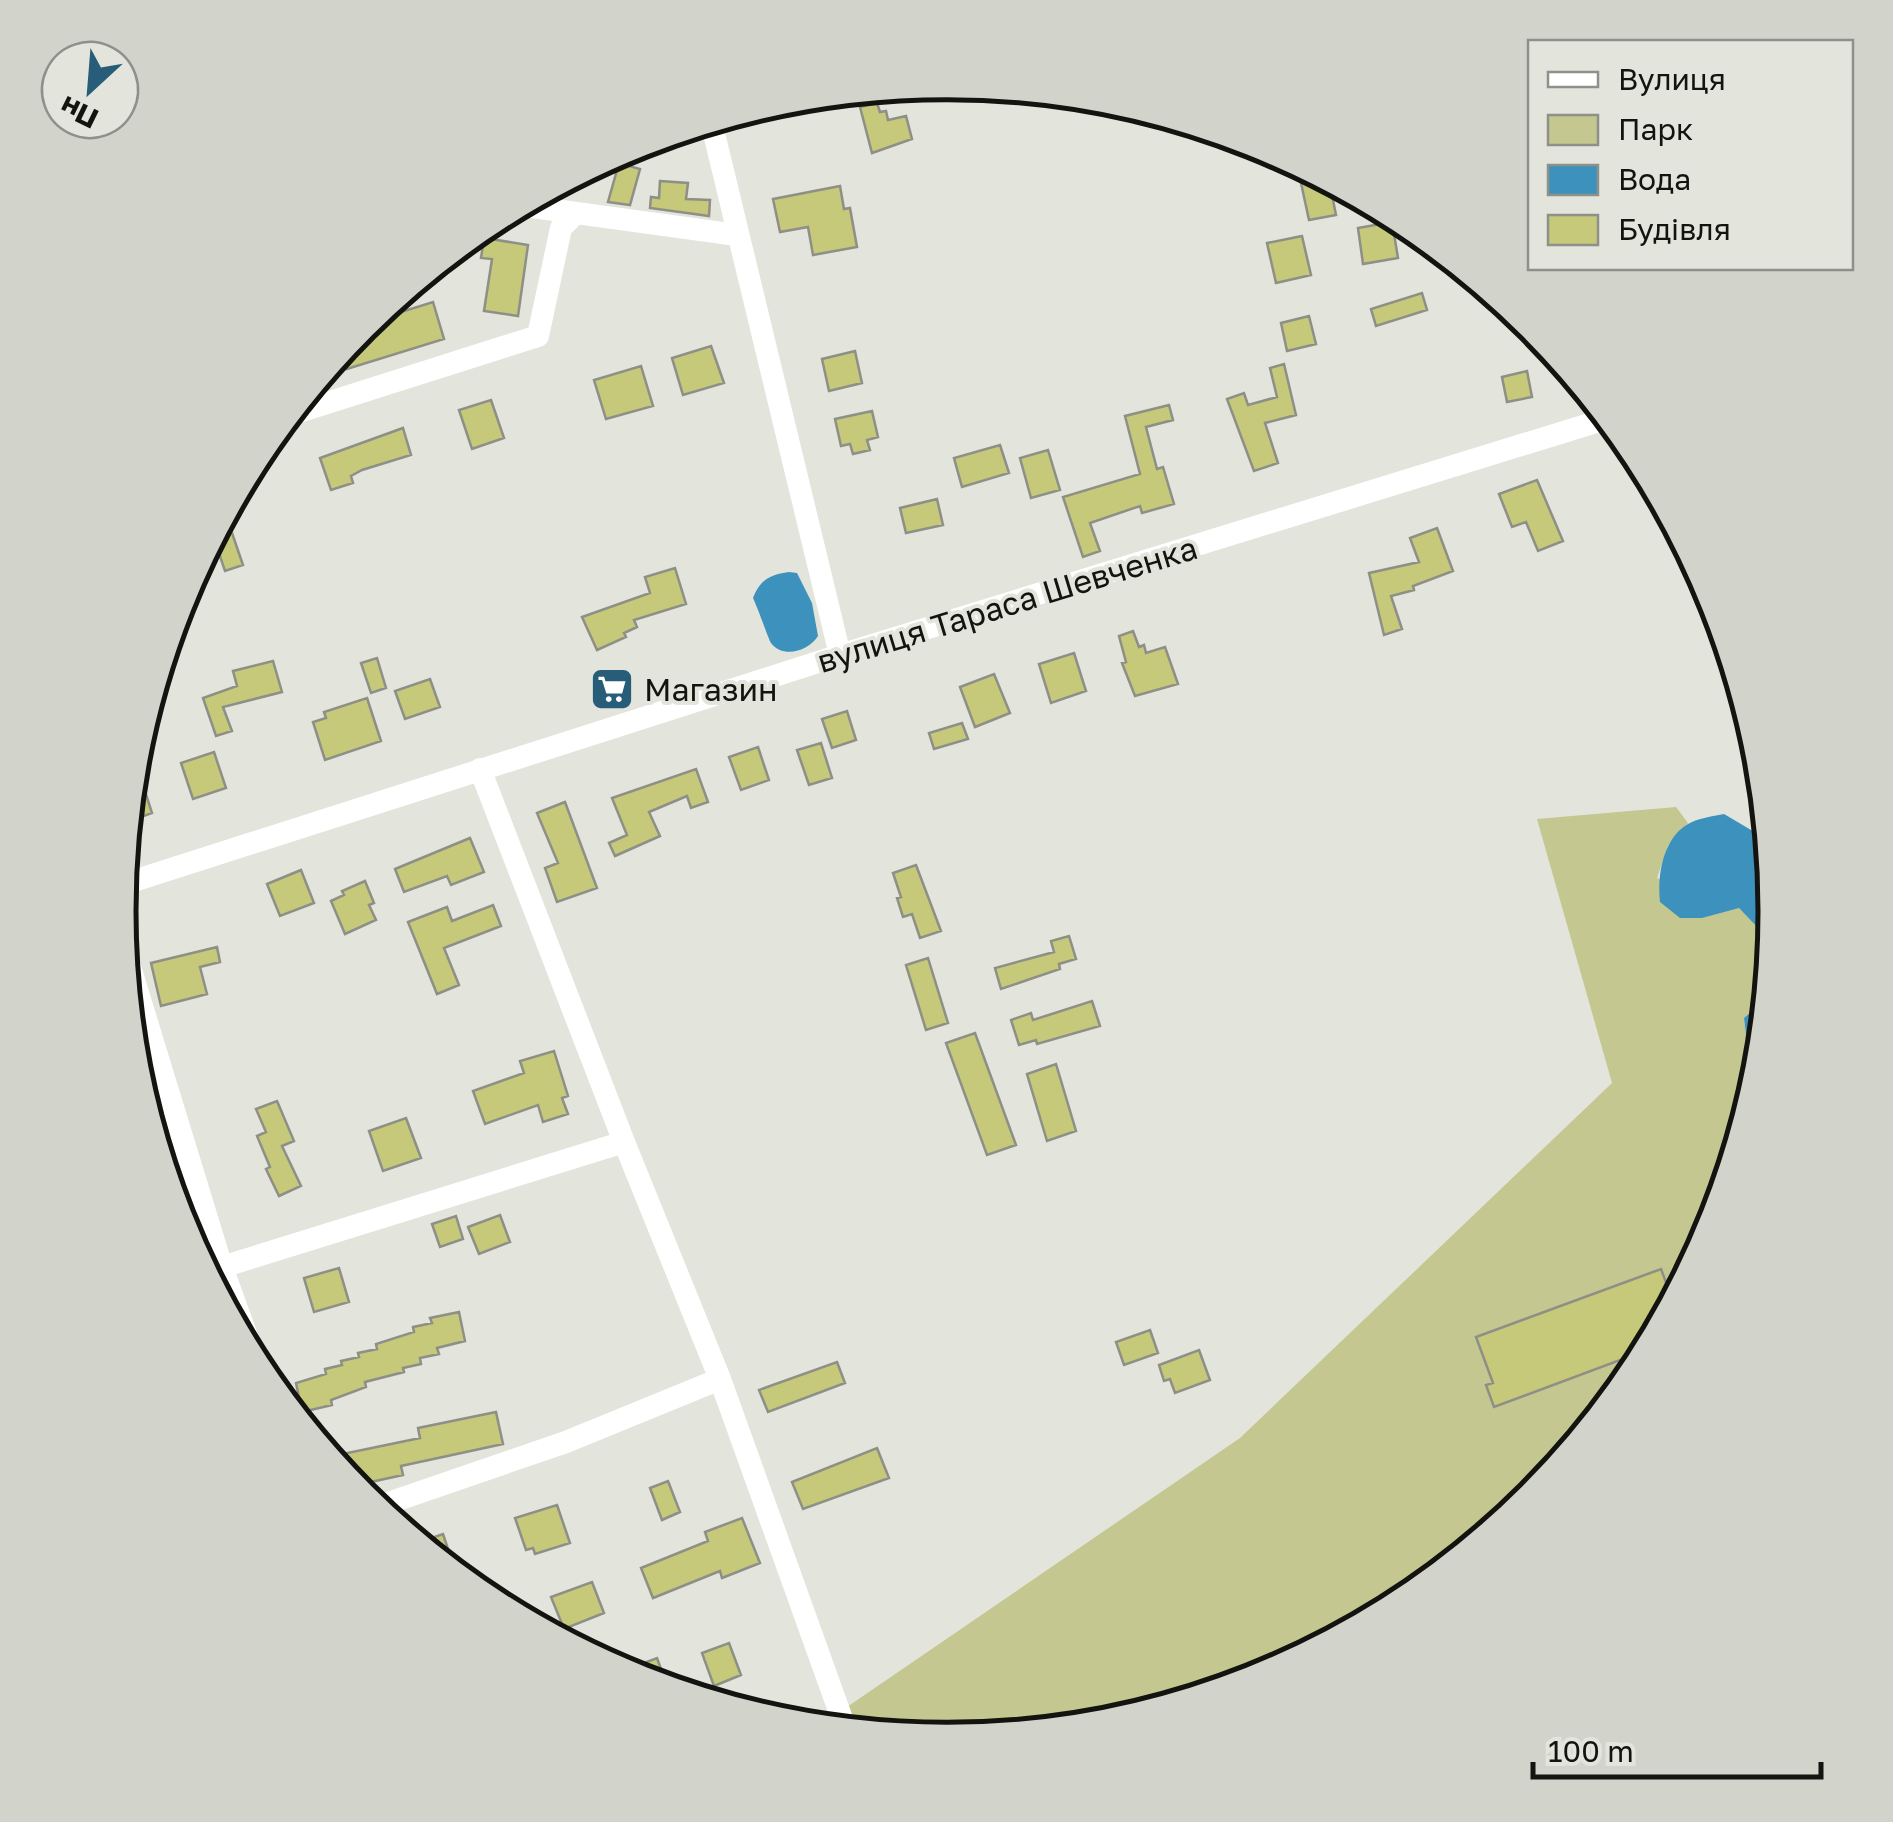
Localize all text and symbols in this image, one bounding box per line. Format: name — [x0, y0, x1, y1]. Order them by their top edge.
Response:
north arrow — [40, 40, 140, 140]
legend — [1528, 40, 1853, 270]
text: Вулиця — [1618, 61, 1726, 97]
text: Пн — [54, 90, 103, 136]
text: Парк — [1618, 111, 1693, 147]
text: Вода — [1618, 161, 1691, 197]
text: Будівля — [1618, 211, 1731, 247]
street label: вулиця Тараса Шевченка — [812, 528, 1202, 680]
supermarket icon: Магазин — [589, 666, 635, 712]
place label: Магазин — [644, 670, 778, 708]
scale bar — [1533, 1717, 1820, 1779]
text: 100 m — [1548, 1733, 1634, 1769]

